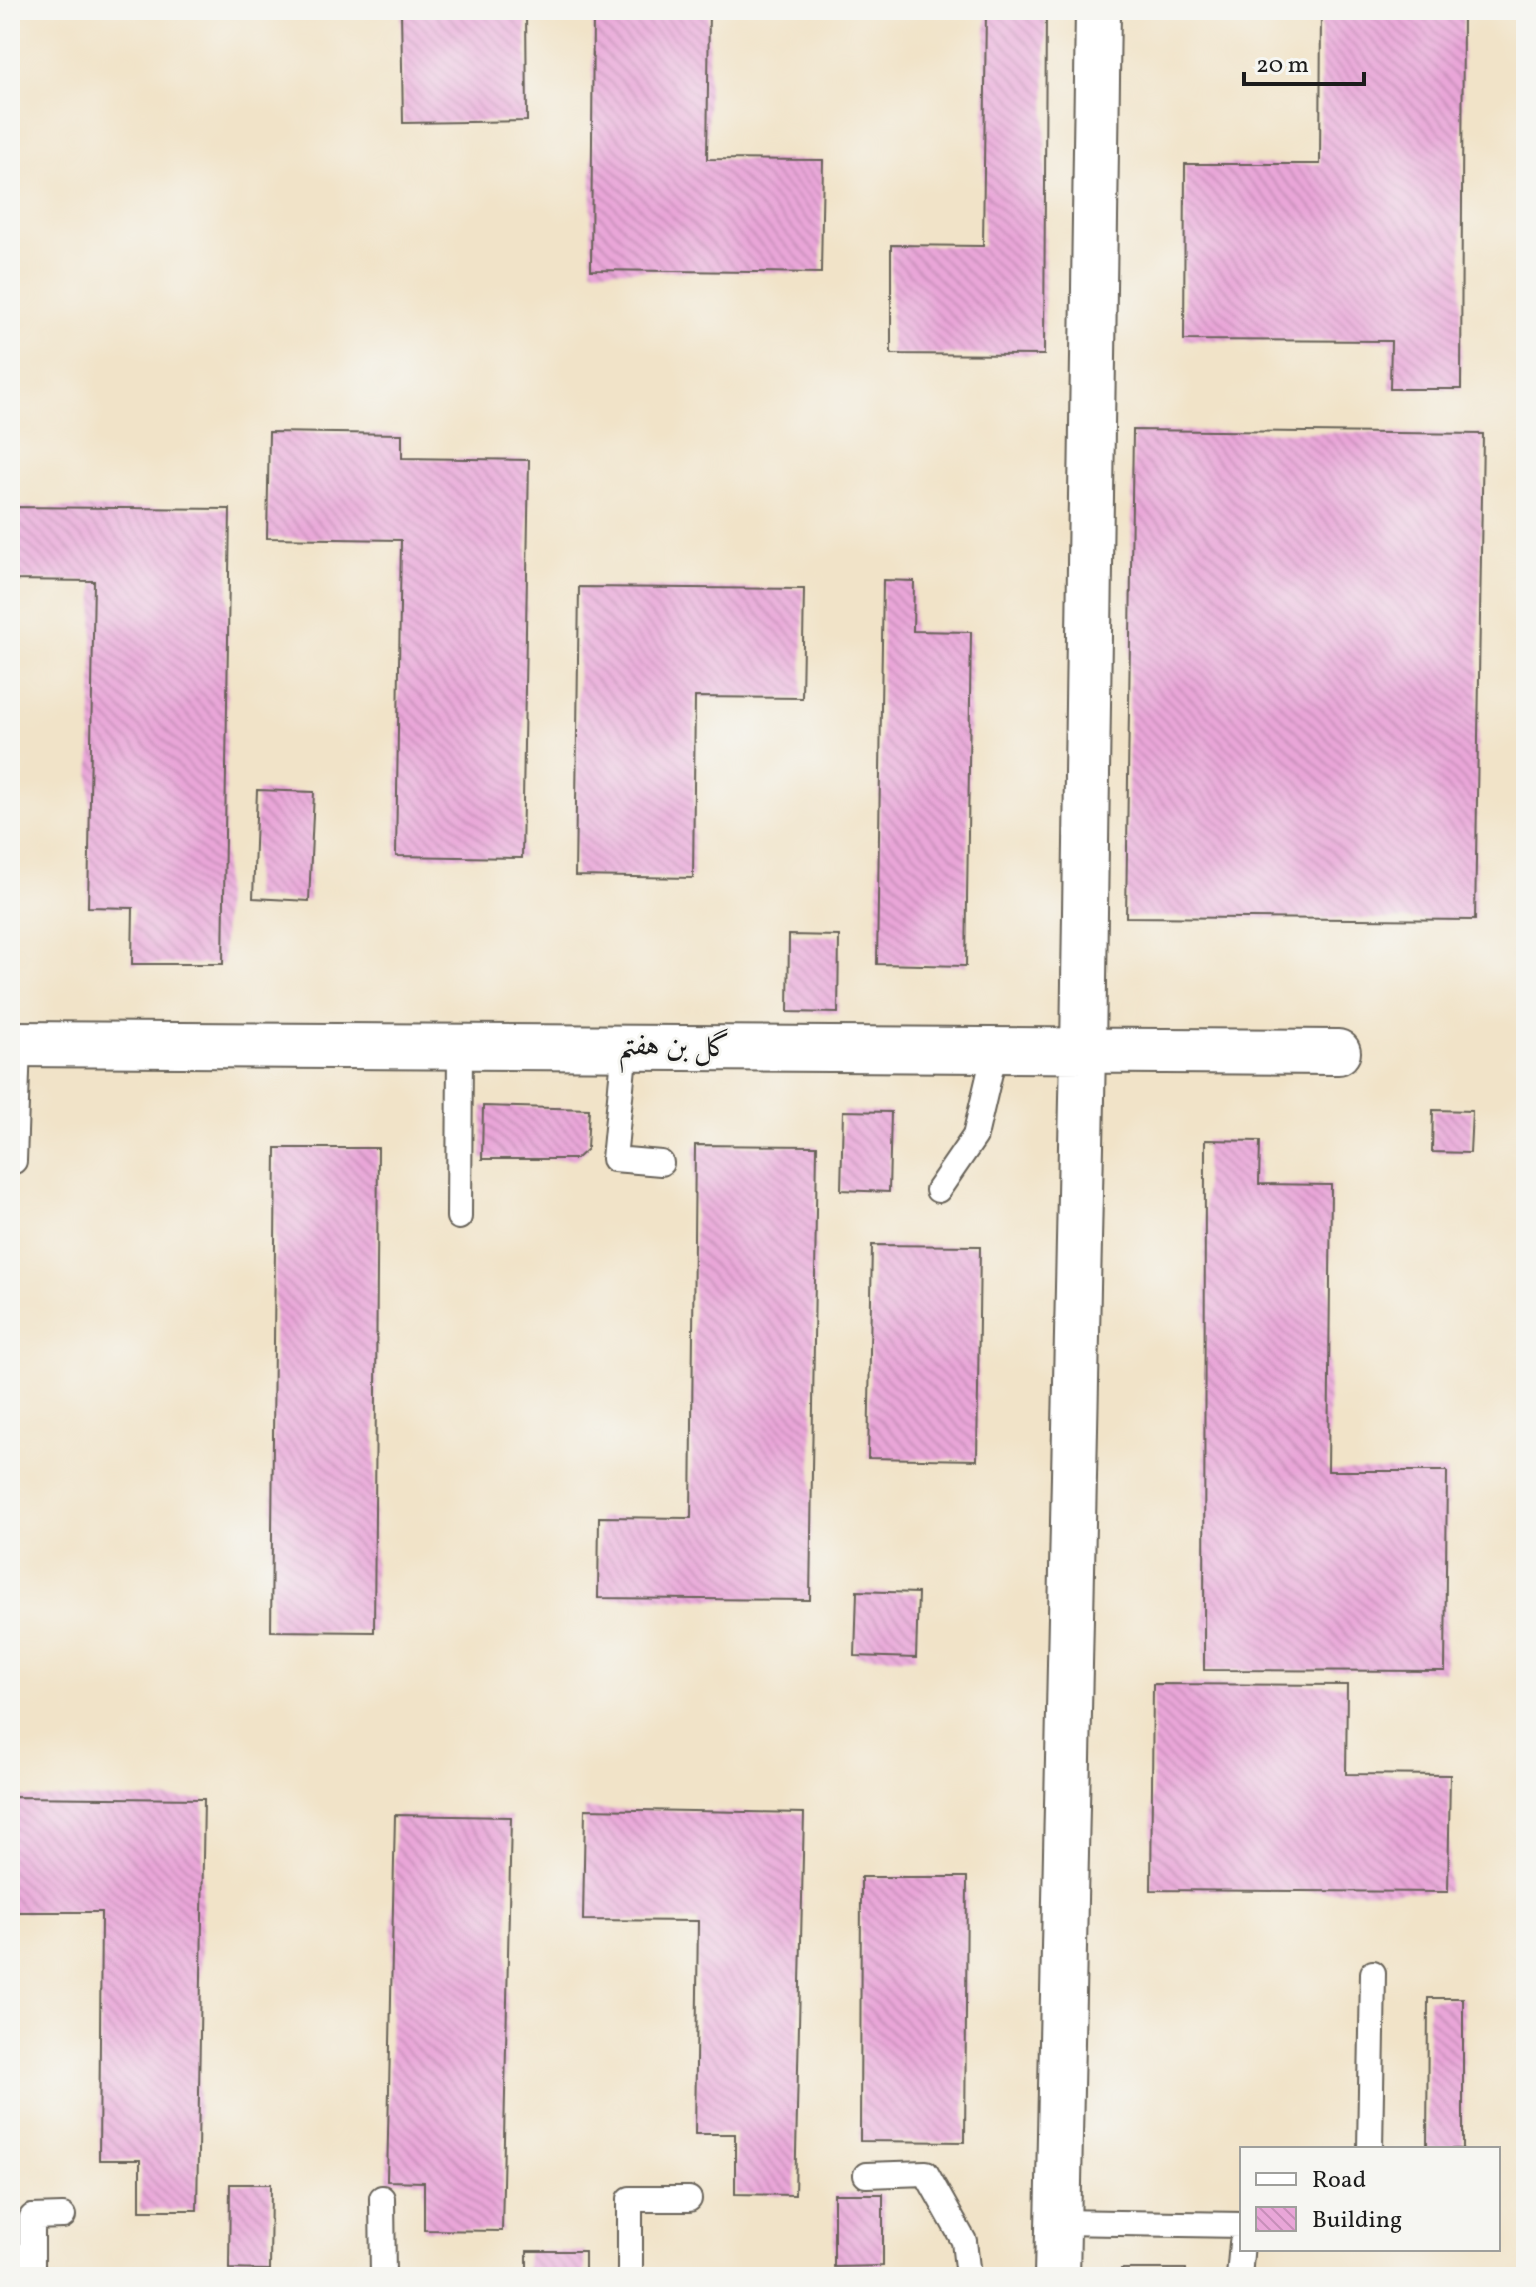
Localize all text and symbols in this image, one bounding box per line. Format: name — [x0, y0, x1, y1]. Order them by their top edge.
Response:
scale bar — [1244, 36, 1364, 86]
text: 20 m — [1256, 49, 1309, 83]
street label: گل بن هفتم — [618, 1025, 730, 1075]
legend — [1240, 2147, 1500, 2251]
text: Road — [1312, 2164, 1366, 2198]
text: Building — [1312, 2204, 1402, 2238]

